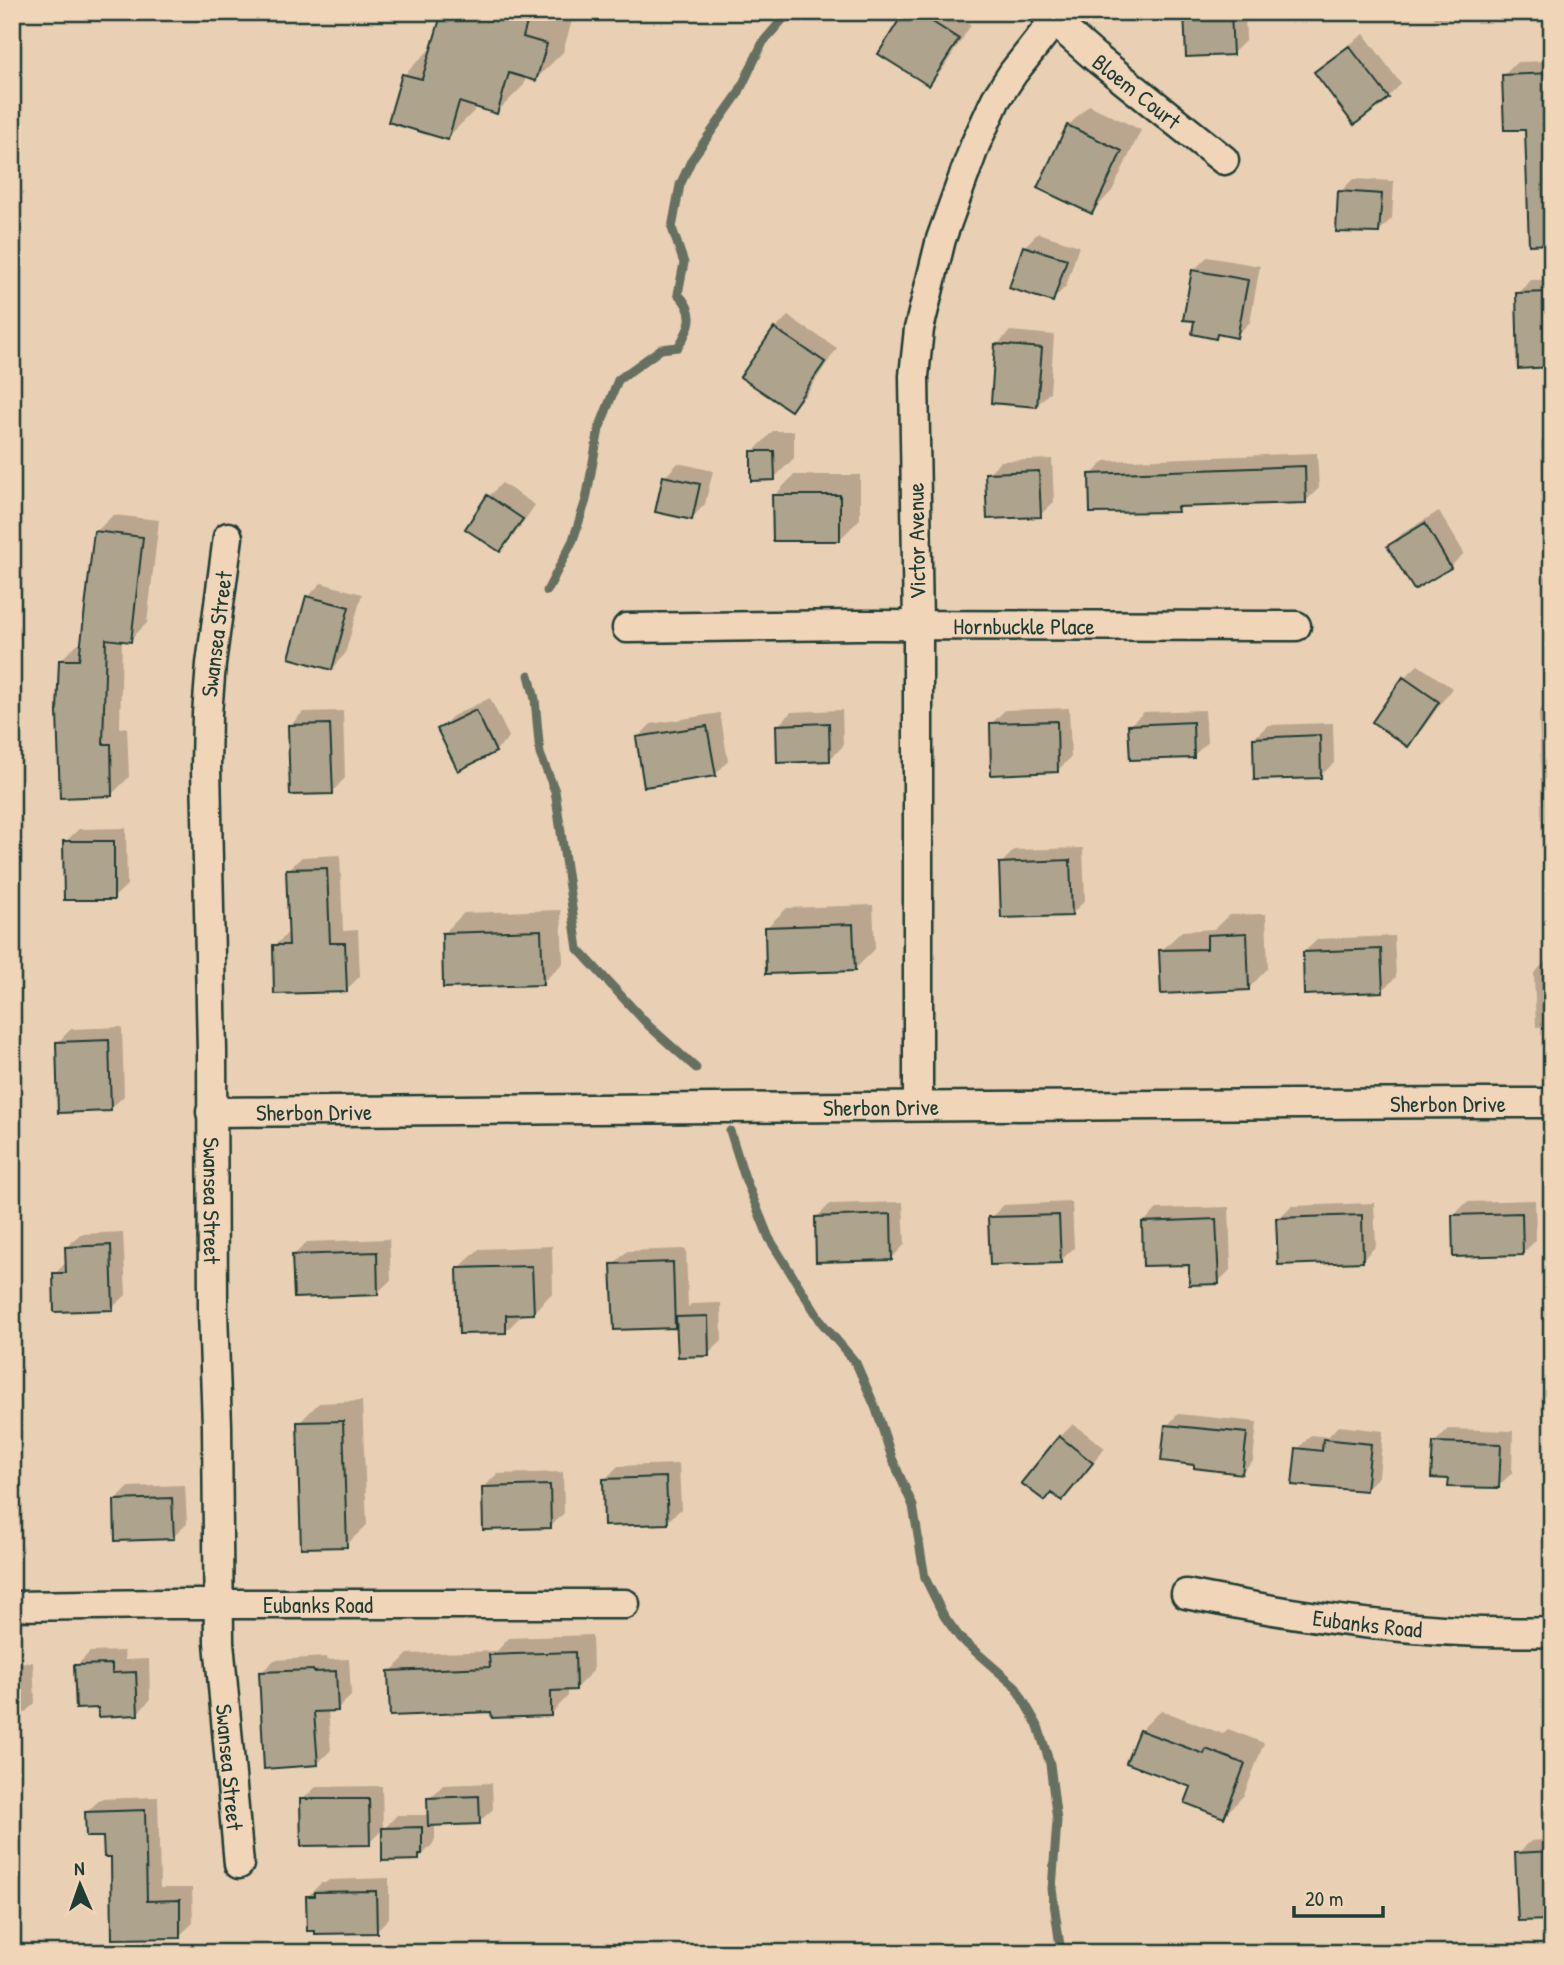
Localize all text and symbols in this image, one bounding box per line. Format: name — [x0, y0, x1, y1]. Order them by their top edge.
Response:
street label: Bloem Court — [1086, 46, 1189, 136]
street label: Victor Avenue — [899, 482, 933, 600]
street label: Swansea Street — [193, 568, 239, 699]
street label: Hornbuckle Place — [953, 610, 1095, 641]
street label: Sherbon Drive — [1390, 1087, 1506, 1119]
street label: Sherbon Drive — [823, 1090, 939, 1122]
street label: Sherbon Drive — [256, 1096, 372, 1127]
street label: Swansea Street — [197, 1137, 228, 1265]
street label: Eubanks Road — [263, 1589, 373, 1620]
street label: Eubanks Road — [1311, 1601, 1423, 1644]
street label: Swansea Street — [209, 1703, 251, 1833]
north arrow — [46, 1850, 116, 1920]
text: N — [74, 1855, 85, 1881]
scale bar — [1294, 1874, 1384, 1918]
text: 20 m — [1305, 1884, 1343, 1913]

